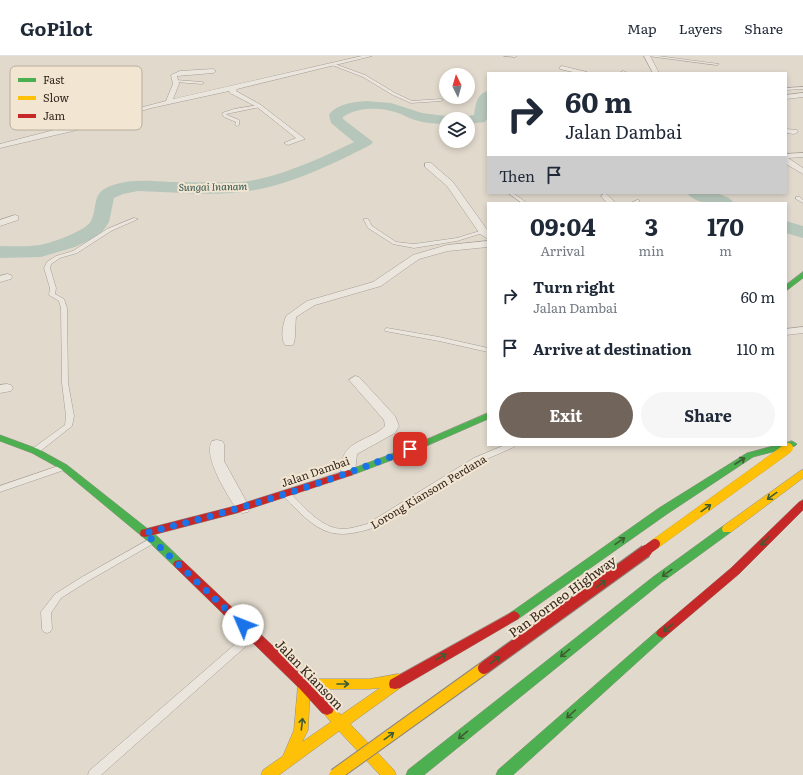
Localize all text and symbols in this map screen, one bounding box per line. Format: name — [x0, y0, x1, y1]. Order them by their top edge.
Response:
text: GoPilot — [20, 14, 93, 42]
text: Map — [627, 18, 657, 38]
text: Layers — [679, 18, 722, 38]
text: Share — [744, 18, 783, 38]
legend — [10, 66, 142, 130]
north arrow — [439, 68, 475, 104]
map controls — [439, 68, 475, 148]
text: Fast — [43, 71, 65, 87]
text: 60 m — [565, 80, 632, 122]
icon: right — [499, 88, 551, 140]
text: Slow — [43, 89, 69, 105]
text: Jam — [43, 107, 66, 123]
button: layers — [439, 112, 475, 148]
text: Jalan Dambai — [565, 118, 682, 145]
text: Then — [499, 164, 535, 187]
icon: arrive — [543, 164, 565, 186]
water label: Sungai Inanam — [179, 178, 248, 194]
text: 09:04 — [530, 208, 596, 243]
text: 3 — [645, 208, 658, 243]
text: 170 — [707, 208, 744, 243]
text: Arrival — [541, 241, 585, 260]
text: min — [639, 241, 664, 260]
text: m — [719, 241, 732, 260]
text: Turn right — [533, 275, 615, 298]
icon: right — [499, 285, 521, 307]
text: 60 m — [741, 285, 775, 308]
text: Jalan Dambai — [533, 298, 617, 317]
icon: arrive — [499, 337, 521, 359]
text: Arrive at destination — [533, 337, 692, 360]
text: 110 m — [737, 337, 775, 360]
button: Exit — [499, 392, 633, 438]
button: Share — [641, 392, 775, 438]
pin — [393, 432, 427, 466]
icon: arrive — [399, 438, 421, 460]
street label: Lorong Kiansom Perdana — [367, 450, 489, 532]
street label: Jalan Dambai — [279, 452, 352, 490]
one-way arrow — [734, 457, 746, 465]
one-way arrow — [766, 492, 777, 500]
one-way arrow — [700, 504, 711, 512]
one-way arrow — [761, 536, 770, 546]
one-way arrow — [614, 537, 625, 545]
street label: Pan Borneo Highway — [504, 550, 620, 642]
one-way arrow — [661, 569, 672, 577]
one-way arrow — [595, 580, 606, 589]
position arrow — [222, 604, 264, 646]
one-way arrow — [663, 623, 674, 632]
street label: Jalan Kiansom — [271, 634, 349, 714]
one-way arrow — [559, 649, 570, 658]
one-way arrow — [434, 653, 446, 661]
one-way arrow — [489, 656, 500, 664]
one-way arrow — [336, 680, 349, 688]
one-way arrow — [566, 709, 576, 718]
one-way arrow — [298, 718, 306, 731]
one-way arrow — [458, 730, 469, 739]
one-way arrow — [384, 732, 395, 740]

